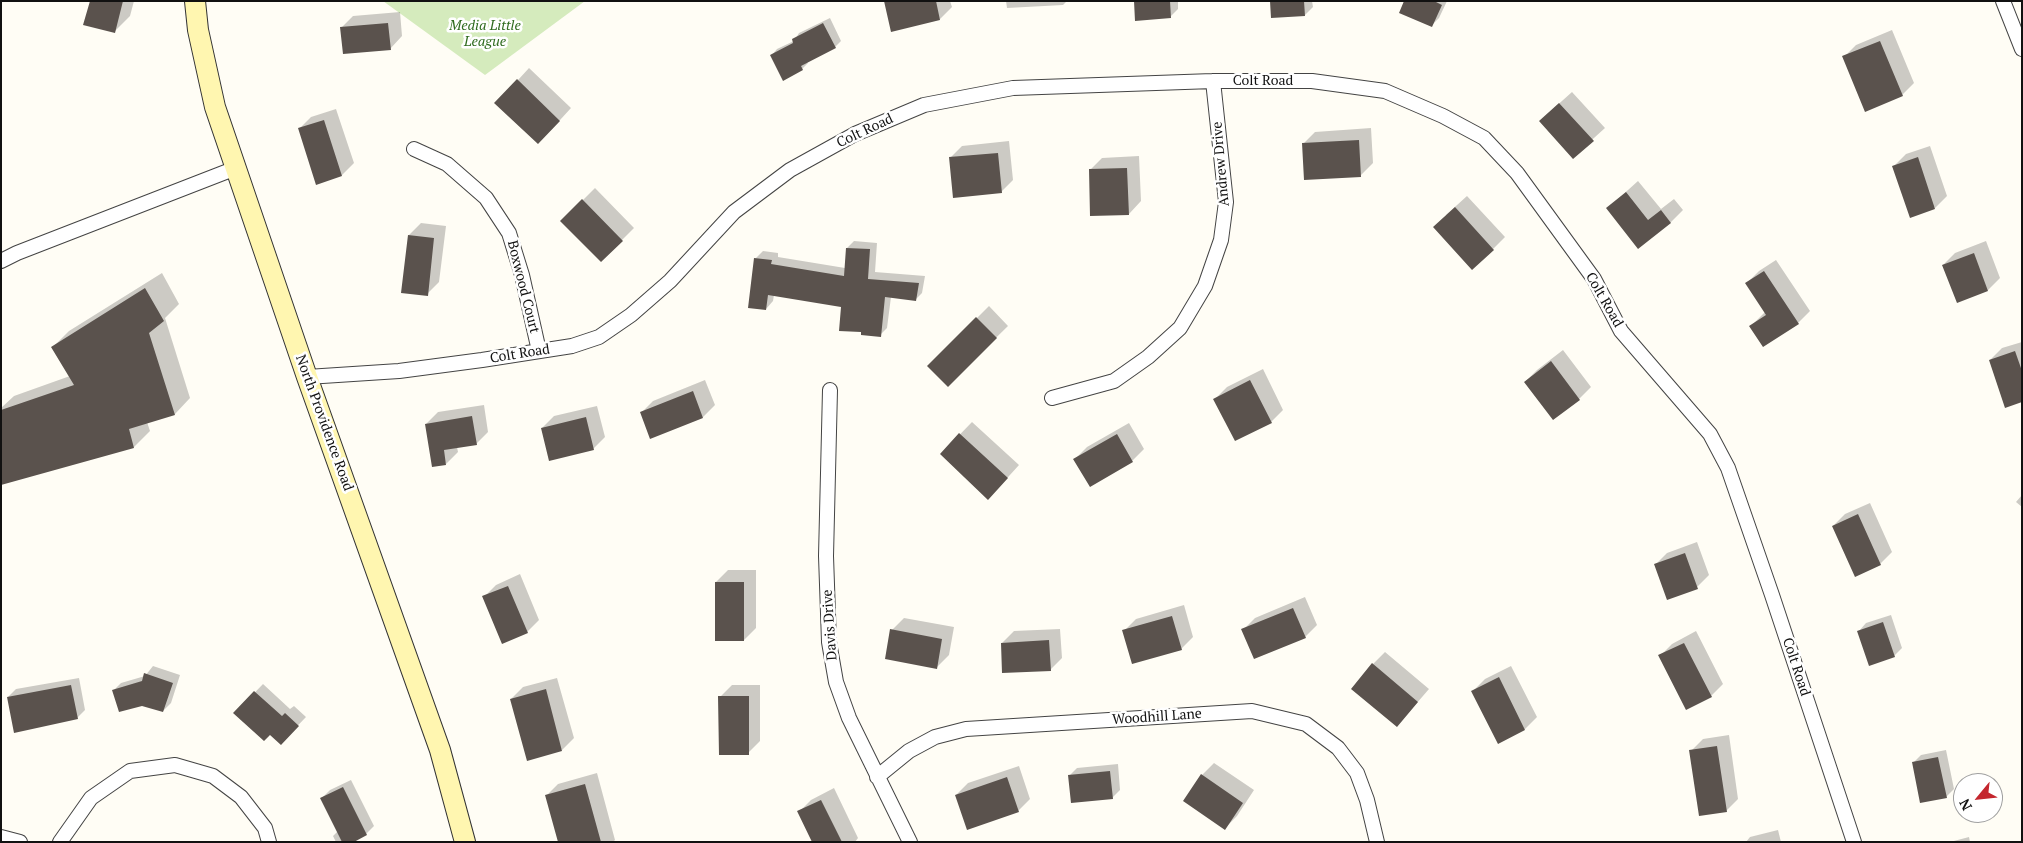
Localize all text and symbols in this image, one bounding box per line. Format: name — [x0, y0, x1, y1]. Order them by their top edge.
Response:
park label: Media Little League — [449, 18, 521, 50]
street label: Colt Road — [1233, 73, 1293, 89]
street label: Colt Road — [834, 111, 896, 151]
street label: Andrew Drive — [1209, 121, 1233, 207]
street label: Boxwood Court — [503, 239, 543, 335]
street label: Colt Road — [1582, 270, 1626, 330]
street label: Colt Road — [489, 341, 551, 367]
street label: North Providence Road — [292, 353, 356, 493]
street label: Davis Drive — [819, 589, 841, 661]
street label: Colt Road — [1779, 636, 1813, 698]
street label: Woodhill Lane — [1112, 705, 1202, 729]
north arrow — [1953, 773, 2003, 823]
text: N — [1954, 796, 1976, 814]

